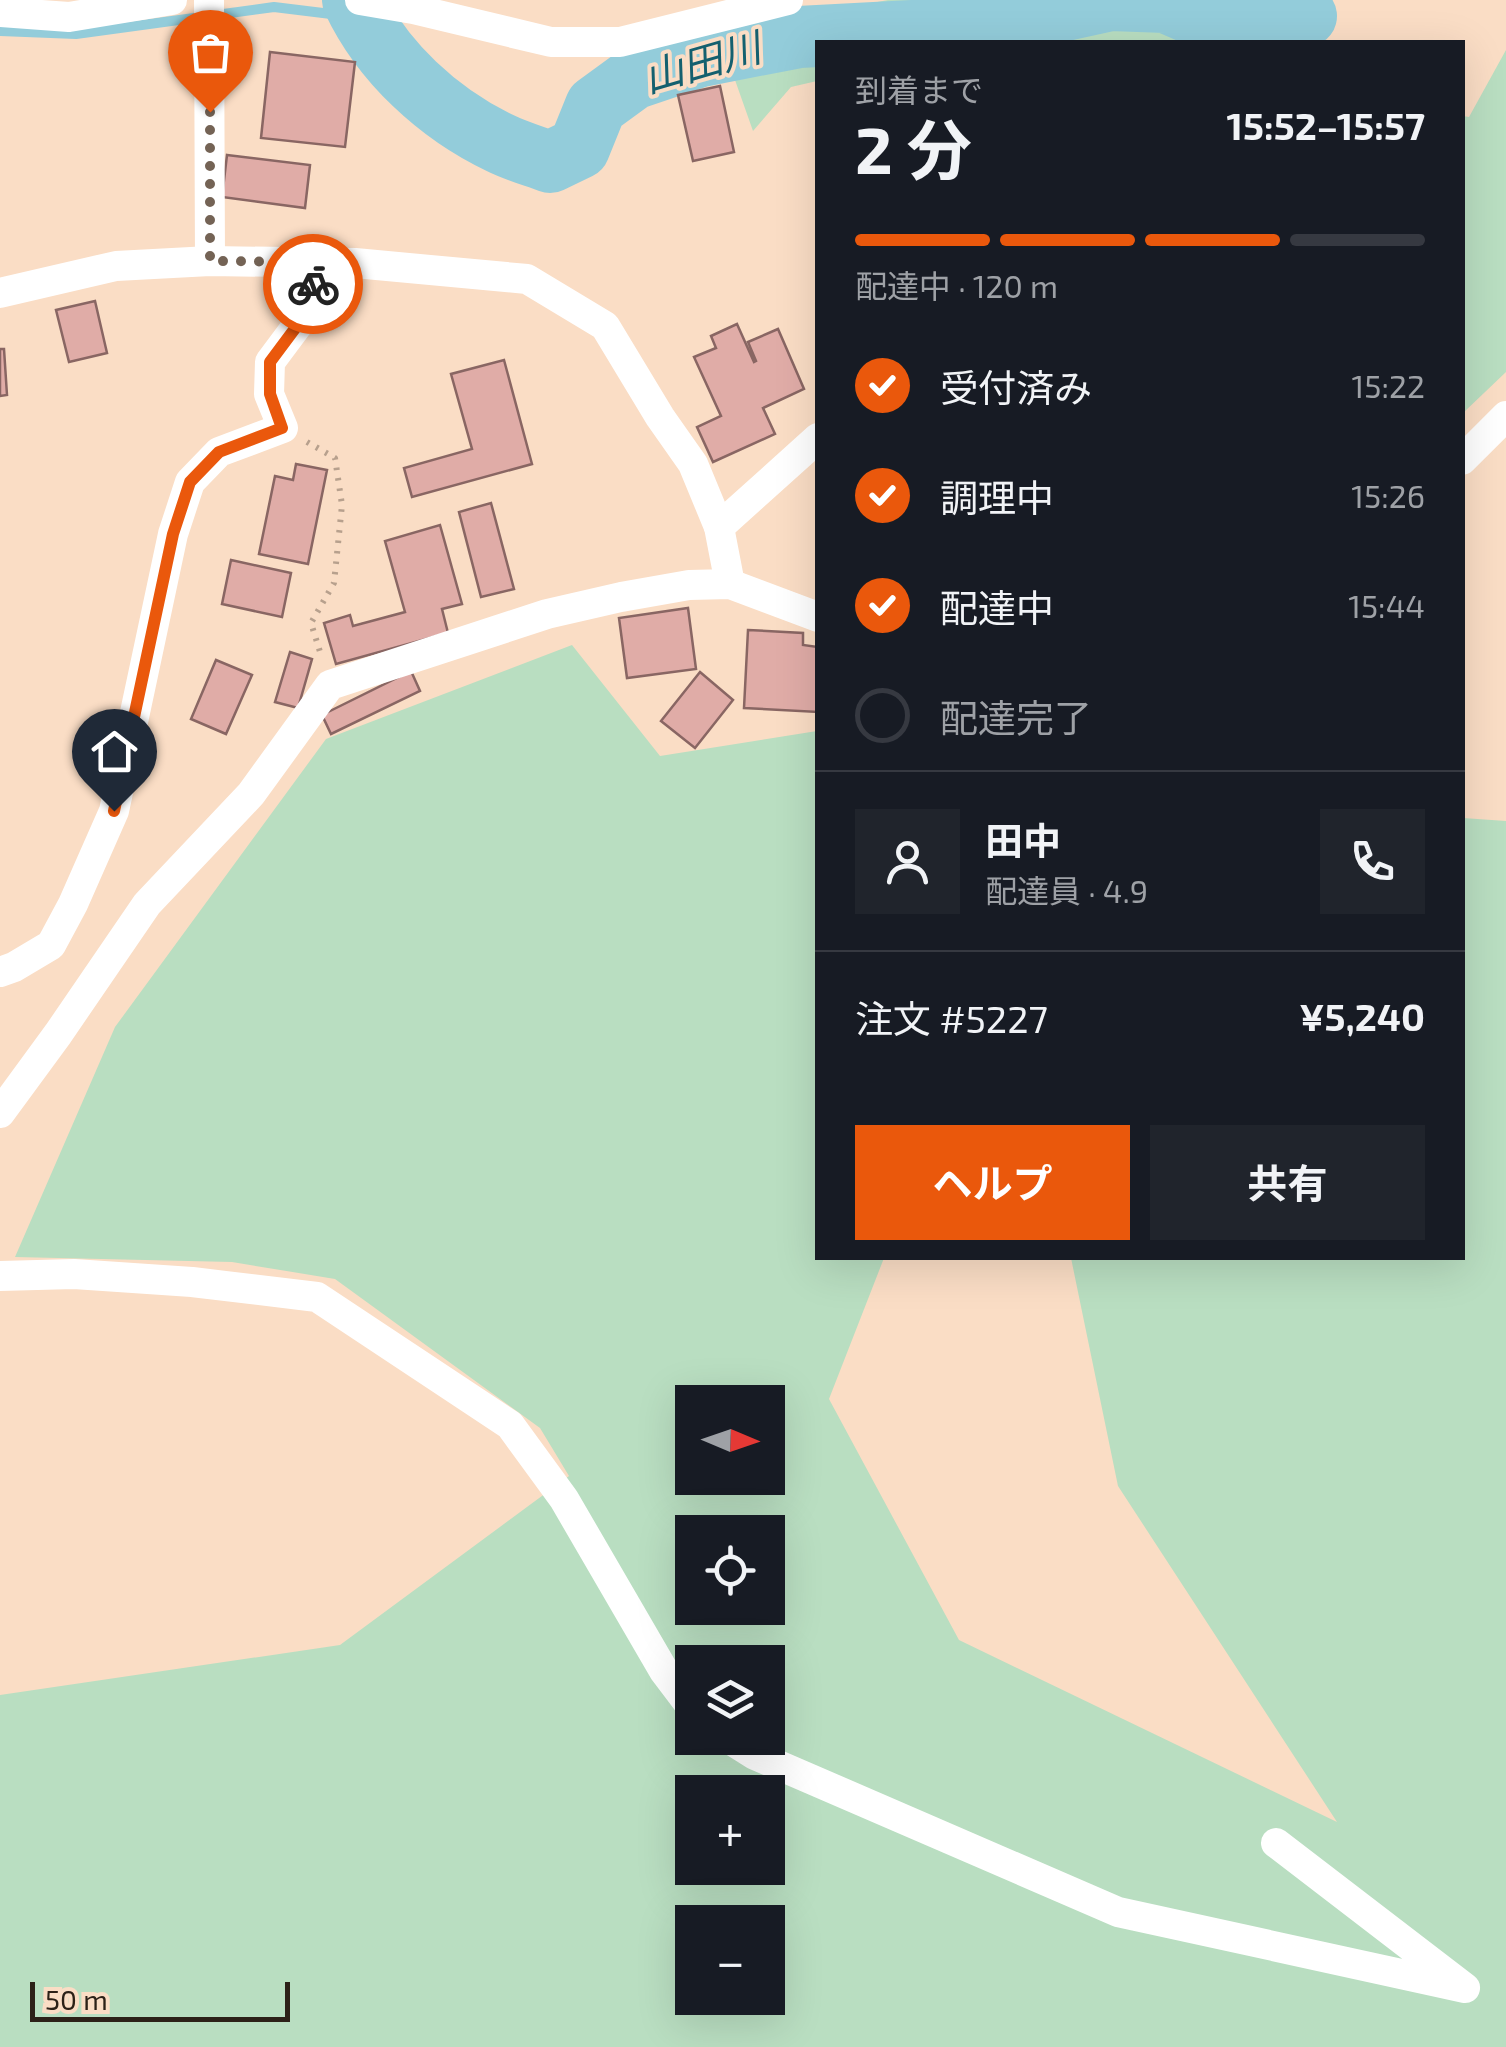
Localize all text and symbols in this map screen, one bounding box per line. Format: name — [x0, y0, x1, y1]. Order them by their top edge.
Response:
pin — [168, 10, 253, 113]
water label: 山田川 — [637, 20, 770, 101]
icon: bag — [183, 25, 238, 80]
text: 到着まで — [855, 70, 983, 108]
text: 15:52–15:57 — [1227, 102, 1425, 148]
text: 2 分 — [855, 109, 972, 187]
courier — [263, 234, 363, 334]
icon: bike — [286, 257, 341, 312]
text: 配達中 · 120 m — [855, 266, 1058, 304]
icon: check — [855, 358, 910, 413]
text: 受付済み — [940, 364, 1092, 410]
text: 15:22 — [1352, 366, 1425, 404]
icon: check — [855, 468, 910, 523]
text: 調理中 — [940, 474, 1054, 520]
text: 15:26 — [1351, 476, 1425, 514]
icon: check — [855, 578, 910, 633]
text: 配達中 — [940, 584, 1054, 630]
text: 15:44 — [1348, 586, 1425, 624]
text: 配達完了 — [940, 694, 1092, 740]
pin — [72, 709, 157, 812]
icon: home — [87, 724, 142, 779]
button: person — [855, 809, 960, 914]
button: phone — [1320, 809, 1425, 914]
text: 田中 — [985, 817, 1061, 863]
text: 配達員 · 4.9 — [985, 871, 1148, 909]
text: ¥5,240 — [1299, 993, 1425, 1039]
text: 注文 #5227 — [855, 995, 1048, 1041]
button: ヘルプ — [855, 1125, 1130, 1240]
button: 共有 — [1150, 1125, 1425, 1240]
north arrow — [675, 1385, 785, 1495]
map controls — [675, 1385, 785, 2015]
button: locate — [675, 1515, 785, 1625]
button: layers — [675, 1645, 785, 1755]
button: + — [675, 1775, 785, 1885]
button: − — [675, 1905, 785, 2015]
scale bar — [30, 1977, 290, 2022]
text: 50 m — [45, 1982, 108, 2016]

